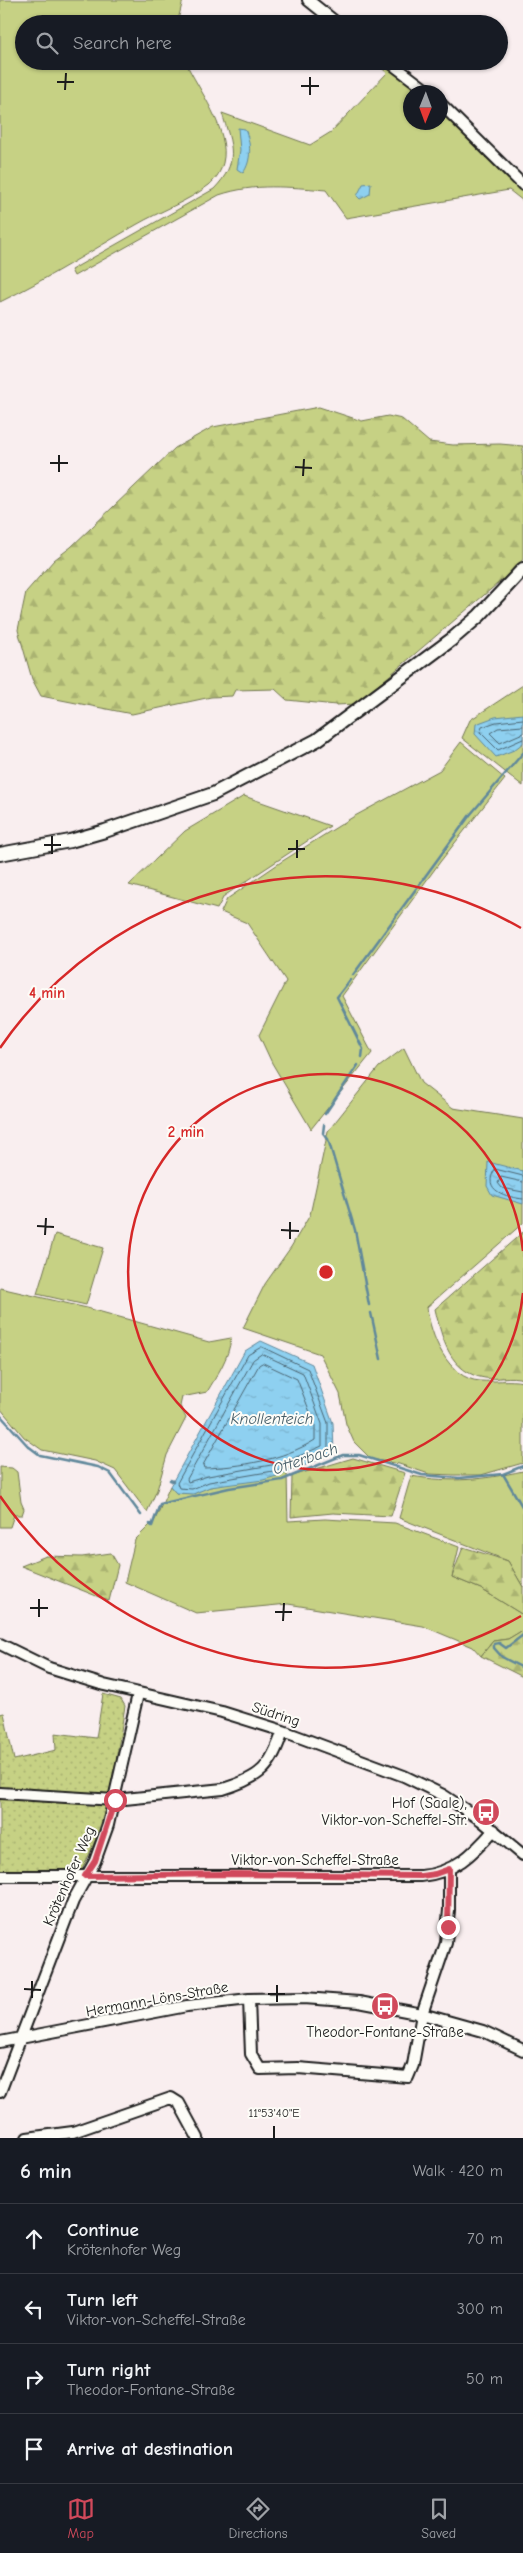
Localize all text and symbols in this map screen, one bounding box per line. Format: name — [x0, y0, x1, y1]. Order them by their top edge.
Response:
search box — [15, 15, 508, 70]
icon: search — [33, 29, 61, 57]
text: Search here — [73, 32, 172, 54]
north arrow — [403, 85, 448, 130]
text: 4 min — [29, 984, 65, 1002]
text: 2 min — [168, 1123, 204, 1141]
centre of rings — [317, 1263, 335, 1281]
water label: Knollenteich — [231, 1410, 313, 1428]
water label: Otterbach — [270, 1439, 340, 1478]
street label: Südring — [250, 1698, 302, 1730]
route start — [104, 1789, 127, 1812]
place label: Hof (Saale), Viktor-von-Scheffel-Str. — [322, 1794, 467, 1829]
bus stop icon: Hof (Saale), Viktor-von-Scheffel-Str. — [471, 1797, 501, 1827]
street label: Krötenhofer Weg — [39, 1823, 99, 1929]
street label: Viktor-von-Scheffel-Straße — [231, 1851, 399, 1869]
route end — [437, 1916, 460, 1939]
street label: Hermann-Löns-Straße — [84, 1978, 230, 2020]
bus stop icon: Theodor-Fontane-Straße — [370, 1991, 400, 2021]
place label: Theodor-Fontane-Straße — [306, 2023, 464, 2041]
text: 11°53'40"E — [248, 2106, 300, 2120]
text: 6 min — [20, 2159, 72, 2183]
text: Walk · 420 m — [413, 2162, 503, 2180]
text: Continue — [67, 2219, 139, 2241]
icon: ahead — [20, 2225, 48, 2253]
text: 70 m — [467, 2230, 503, 2248]
text: Krötenhofer Weg — [67, 2241, 181, 2259]
text: Turn left — [67, 2289, 138, 2311]
icon: left — [20, 2295, 48, 2323]
text: 300 m — [457, 2300, 503, 2318]
text: Viktor-von-Scheffel-Straße — [67, 2311, 246, 2329]
text: Turn right — [67, 2359, 151, 2381]
icon: right — [20, 2365, 48, 2393]
text: 50 m — [466, 2370, 503, 2388]
text: Theodor-Fontane-Straße — [67, 2381, 235, 2399]
icon: arrive — [20, 2435, 48, 2463]
text: Arrive at destination — [67, 2438, 233, 2460]
tab: Map — [67, 2495, 95, 2542]
tab: Directions — [228, 2495, 288, 2542]
tab: Saved — [421, 2495, 456, 2542]

